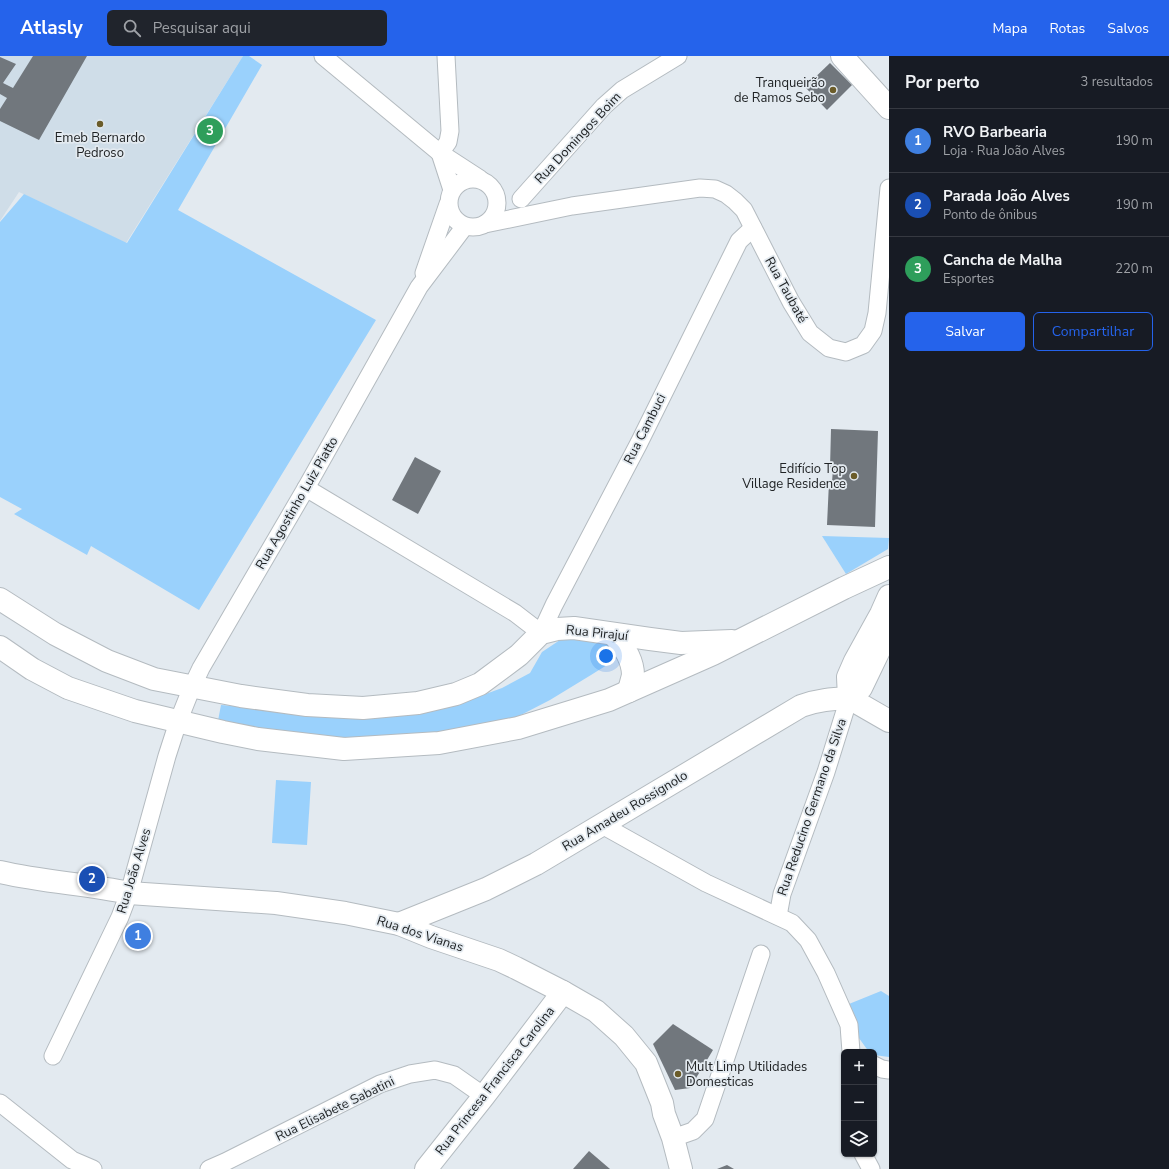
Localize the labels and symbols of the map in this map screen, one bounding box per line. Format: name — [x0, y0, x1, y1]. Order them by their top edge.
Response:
place label: Tranqueirão de Ramos Sebo — [734, 74, 825, 107]
marker: Tranqueirão de Ramos Sebo — [828, 85, 838, 95]
street label: Rua Domingos Boim — [531, 88, 625, 188]
pin: 3 — [197, 116, 223, 146]
marker: Emeb Bernardo Pedroso — [95, 119, 105, 129]
place label: Emeb Bernardo Pedroso — [55, 129, 145, 162]
street label: Rua Taubaté — [760, 254, 812, 326]
street label: Rua Cambuci — [620, 391, 670, 467]
street label: Rua Agostinho Luiz Piatto — [252, 433, 342, 573]
place label: Edifício Top Village Residence — [741, 460, 846, 493]
marker: Edifício Top Village Residence — [849, 471, 859, 481]
street label: Rua Pirajuí — [565, 621, 630, 645]
your location — [596, 646, 616, 666]
street label: Rua Reducino Germano da Silva — [773, 716, 851, 898]
street label: Rua Amadeu Rossignolo — [559, 766, 691, 856]
street label: Rua João Alves — [113, 826, 155, 916]
pin: 2 — [79, 864, 105, 894]
street label: Rua dos Vianas — [374, 912, 466, 956]
pin: 1 — [125, 921, 151, 951]
street label: Rua Princesa Francisca Carolina — [431, 1003, 559, 1159]
place label: Mult Limp Utilidades Domesticas — [686, 1058, 807, 1091]
marker: Mult Limp Utilidades Domesticas — [673, 1069, 683, 1079]
street label: Rua Elisabete Sabatini — [272, 1072, 398, 1146]

